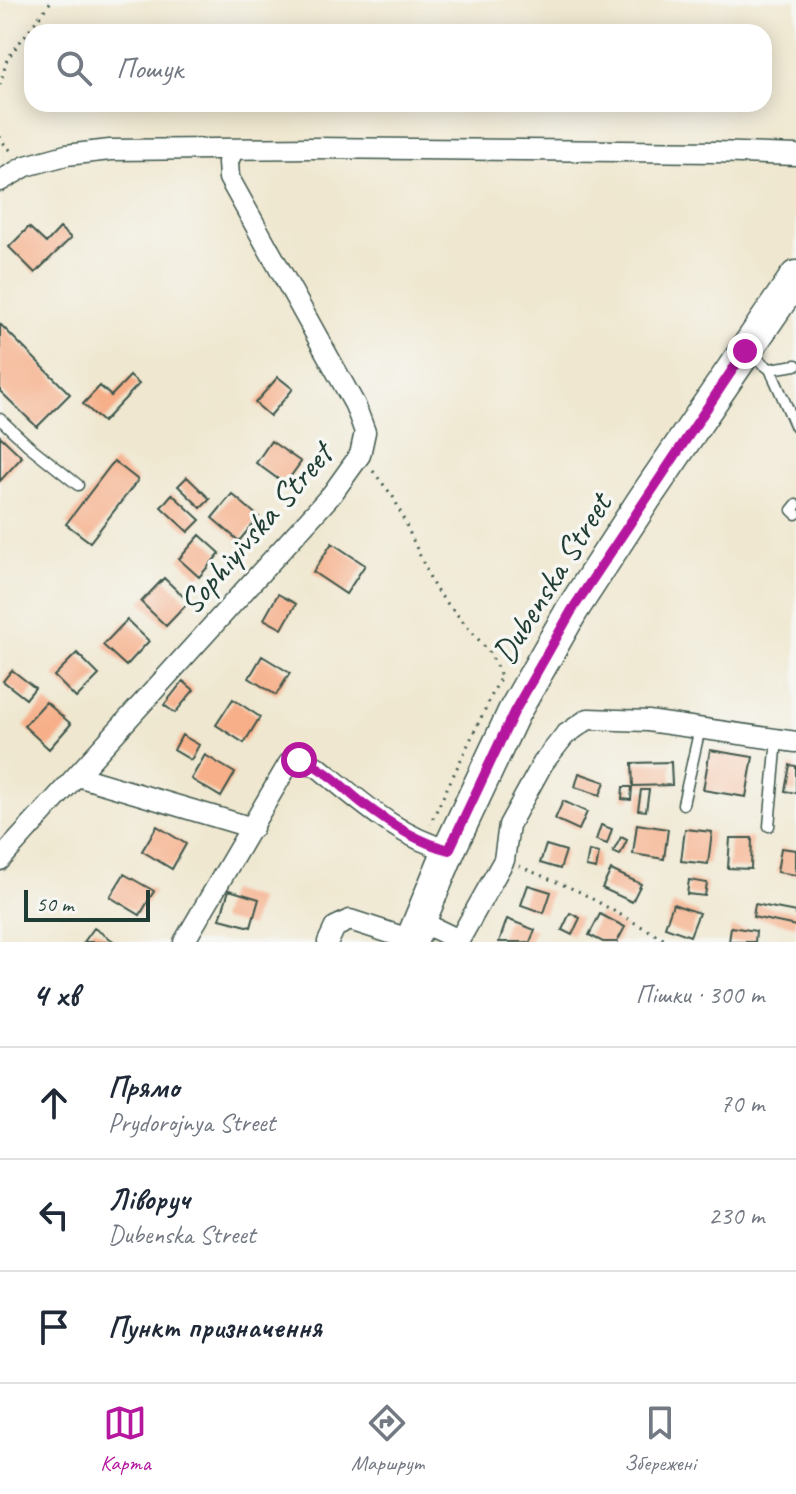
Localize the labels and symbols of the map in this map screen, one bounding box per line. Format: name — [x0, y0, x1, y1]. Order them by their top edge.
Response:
route end — [727, 333, 763, 369]
street label: Sophiyivska Street — [169, 430, 345, 623]
street label: Dubenska Street — [482, 482, 623, 671]
route start — [281, 742, 317, 778]
scale bar — [24, 886, 150, 922]

